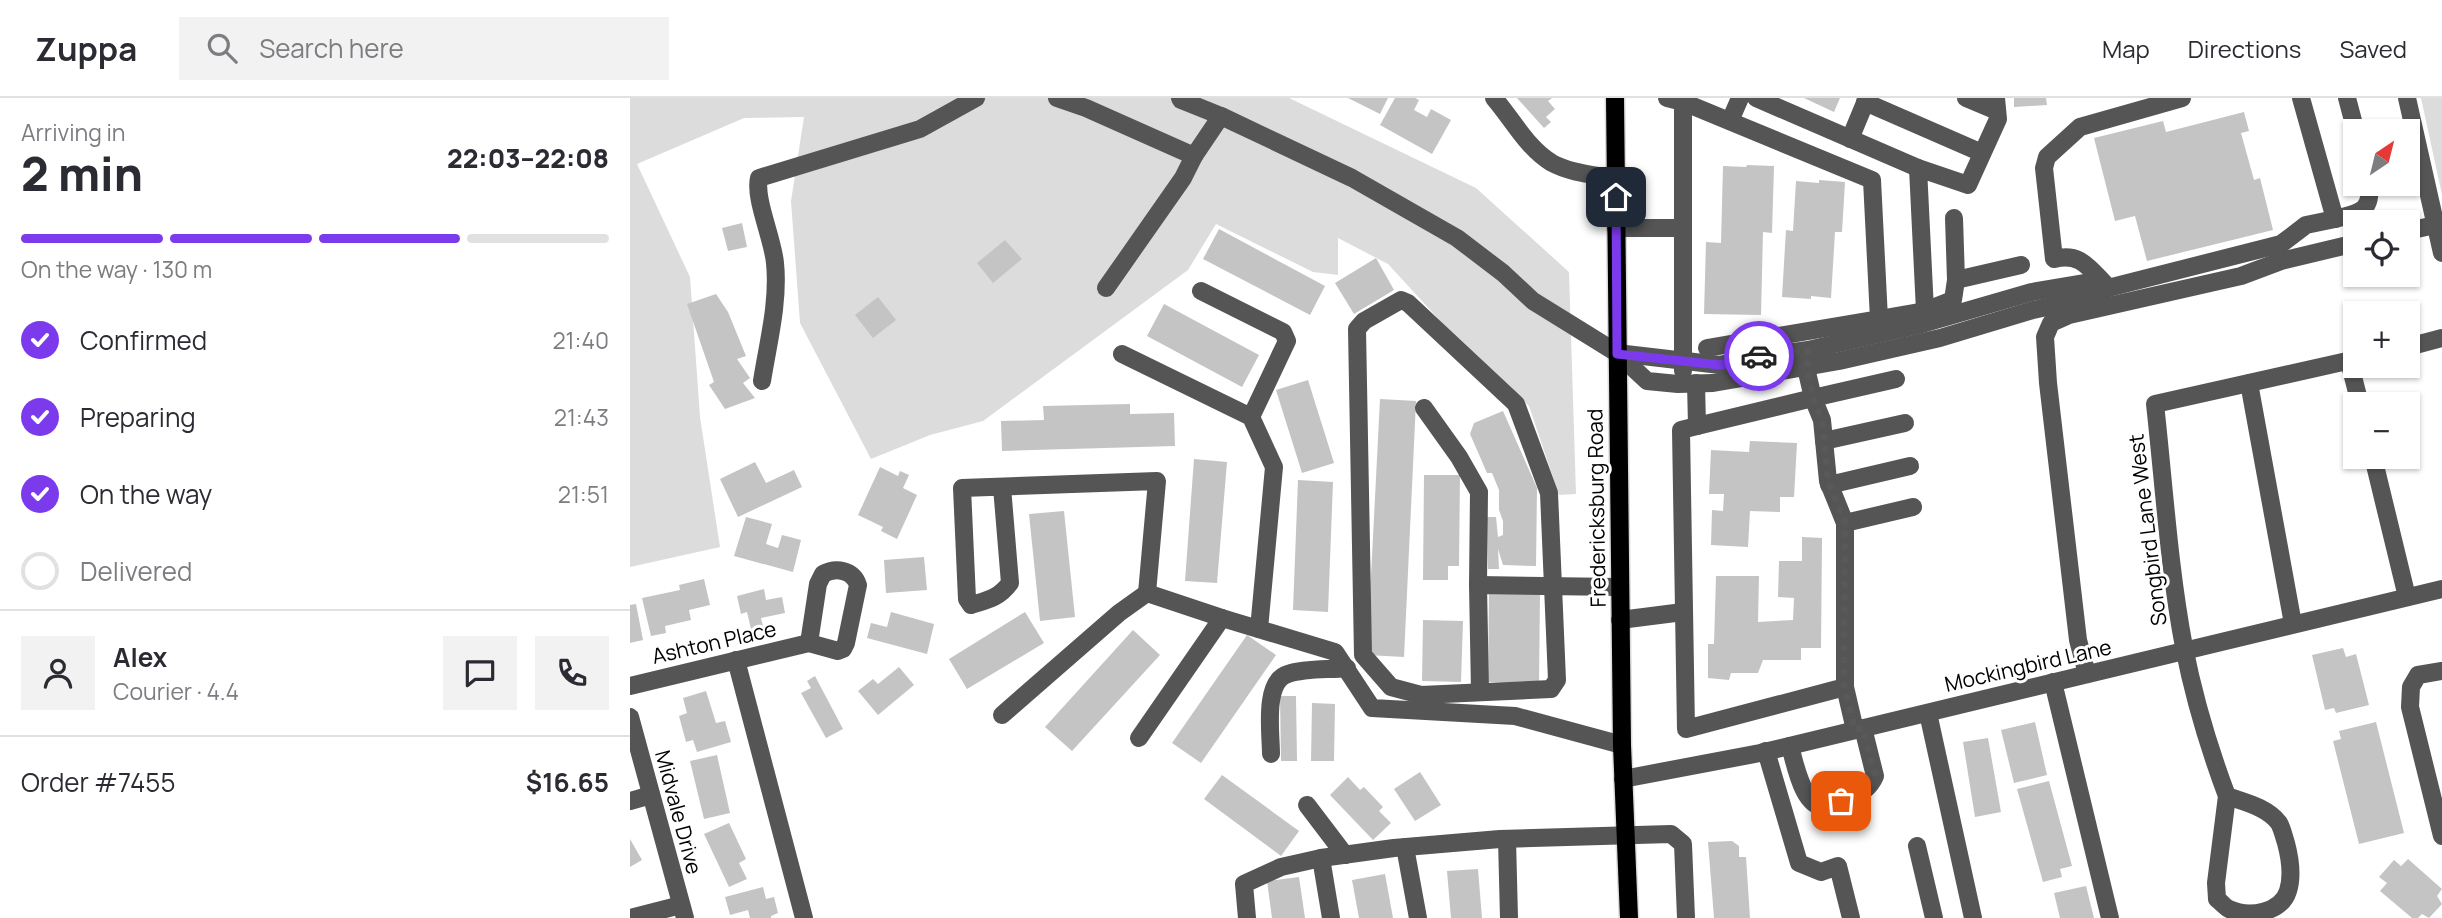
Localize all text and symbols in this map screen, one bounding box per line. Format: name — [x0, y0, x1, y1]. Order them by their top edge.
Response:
search box — [179, 17, 669, 80]
text: Zuppa — [35, 26, 137, 71]
icon: search — [203, 29, 241, 67]
text: Search here — [259, 30, 404, 66]
text: Map — [2102, 32, 2150, 65]
text: Directions — [2188, 32, 2301, 65]
text: Saved — [2339, 32, 2407, 65]
text: Arriving in — [21, 116, 126, 148]
north arrow — [2343, 119, 2420, 196]
map controls — [2343, 119, 2420, 469]
text: 22:03–22:08 — [447, 140, 609, 176]
text: 2 min — [21, 142, 143, 205]
pin — [1586, 167, 1646, 227]
icon: home — [1597, 178, 1635, 216]
button: locate — [2343, 210, 2420, 287]
text: On the way · 130 m — [21, 253, 212, 285]
button: + — [2343, 301, 2420, 378]
icon: check — [21, 321, 59, 359]
courier — [1724, 321, 1794, 391]
text: Confirmed — [80, 322, 207, 358]
text: 21:40 — [552, 324, 609, 356]
icon: car — [1740, 337, 1778, 375]
button: − — [2343, 392, 2420, 469]
icon: check — [21, 398, 59, 436]
text: Preparing — [80, 399, 196, 435]
text: 21:43 — [554, 401, 609, 433]
street label: Fredericksburg Road — [1580, 408, 1612, 608]
street label: Songbird Lane West — [2121, 433, 2173, 627]
icon: check — [21, 475, 59, 513]
text: On the way — [80, 476, 212, 512]
text: 21:51 — [558, 478, 609, 510]
text: Delivered — [80, 553, 192, 589]
street label: Ashton Place — [649, 614, 779, 670]
street label: Mockingbird Lane — [1942, 632, 2114, 698]
button: person — [21, 636, 95, 710]
button: chat — [443, 636, 517, 710]
button: phone — [535, 636, 609, 710]
text: Alex — [113, 639, 167, 675]
text: Courier · 4.4 — [113, 675, 239, 707]
street label: Midvale Drive — [649, 747, 709, 877]
text: Order #7455 — [21, 764, 175, 800]
text: $16.65 — [526, 764, 609, 800]
pin — [1811, 771, 1871, 831]
icon: bag — [1822, 782, 1860, 820]

